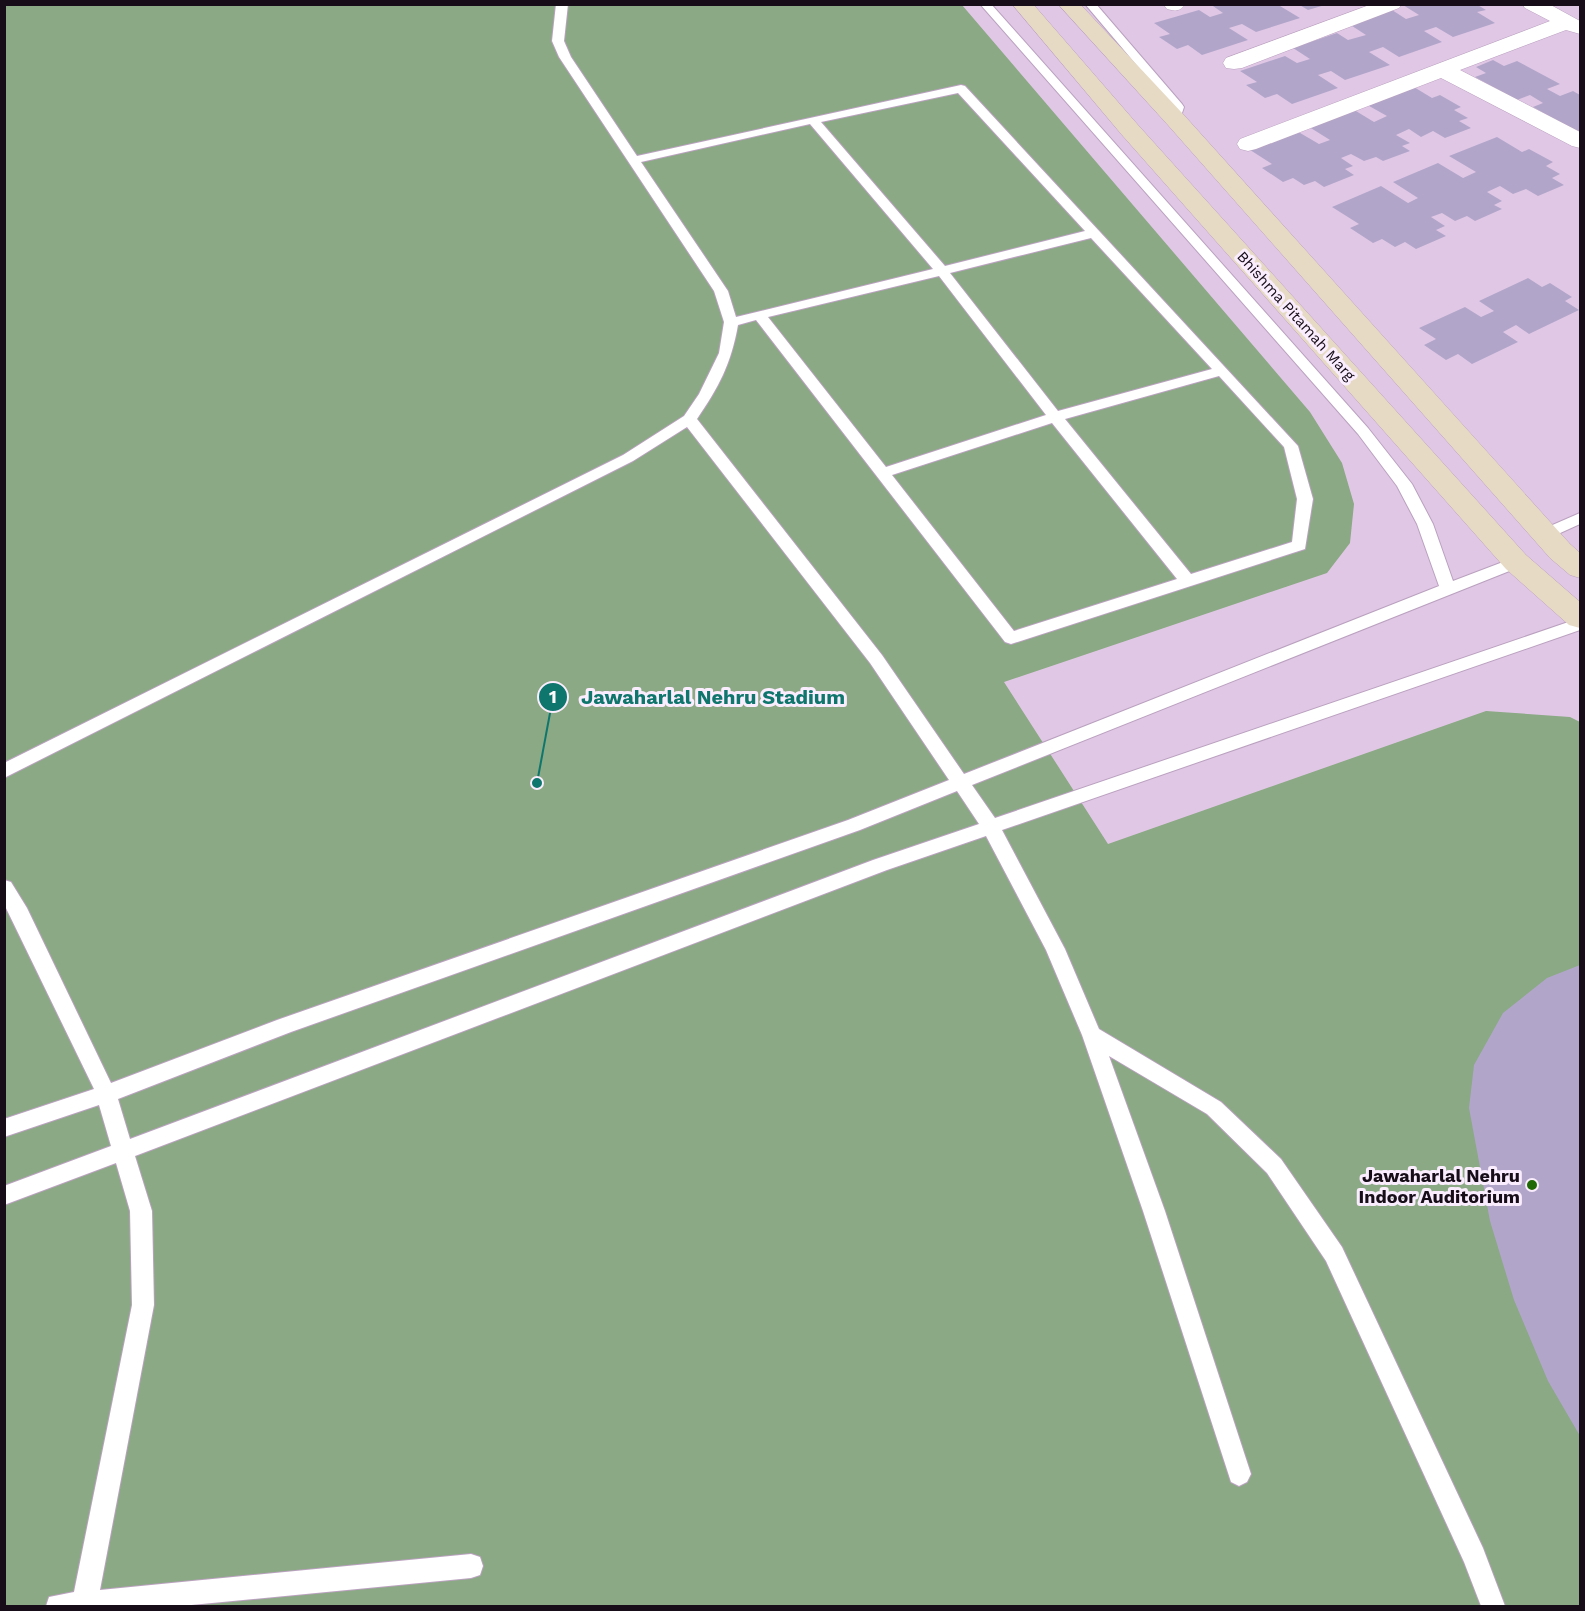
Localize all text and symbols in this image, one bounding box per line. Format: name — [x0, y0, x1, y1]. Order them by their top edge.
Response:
street label: Bhishma Pitamah Marg — [1233, 248, 1359, 384]
callout: Jawaharlal Nehru Stadium — [538, 678, 857, 716]
text: Jawaharlal Nehru Stadium — [581, 685, 845, 709]
text: 1 — [549, 686, 557, 707]
place label: Jawaharlal Nehru Indoor Auditorium — [1359, 1165, 1520, 1207]
marker: Jawaharlal Nehru Indoor Auditorium — [1525, 1178, 1539, 1192]

